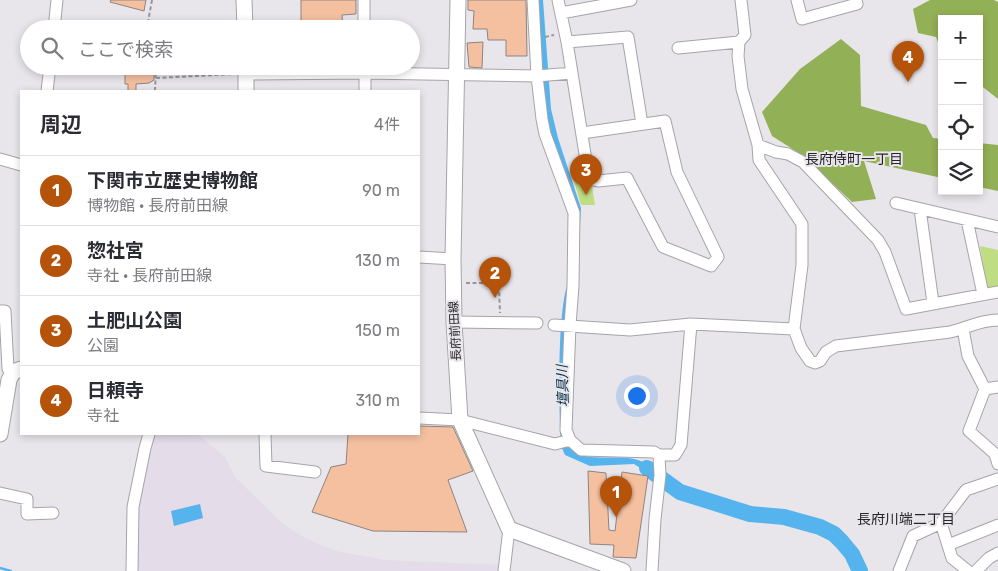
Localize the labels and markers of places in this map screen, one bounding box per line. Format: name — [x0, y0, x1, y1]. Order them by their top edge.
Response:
pin: 4 — [892, 41, 924, 82]
pin: 3 — [570, 154, 602, 195]
pin: 2 — [479, 257, 511, 298]
pin: 1 — [600, 476, 632, 517]

